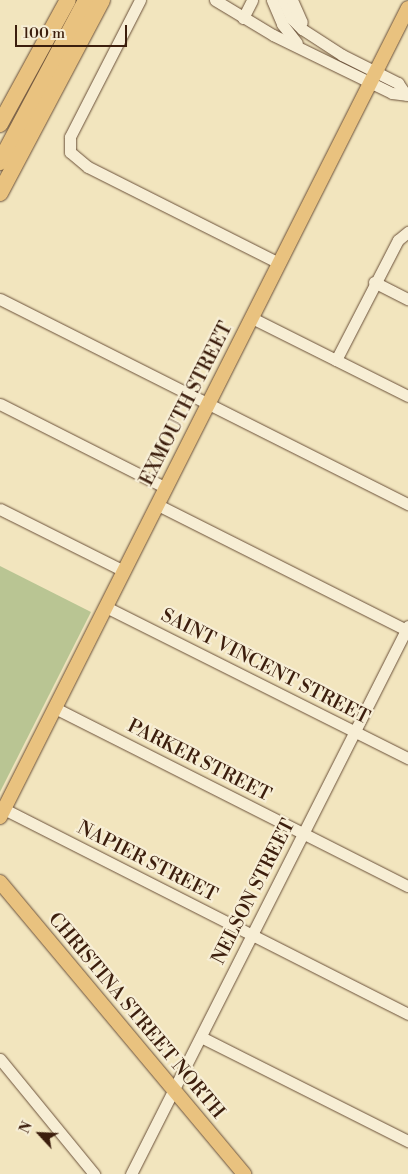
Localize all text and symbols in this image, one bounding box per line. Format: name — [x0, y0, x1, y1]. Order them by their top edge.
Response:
scale bar — [18, 15, 130, 47]
text: 100 m — [23, 24, 65, 43]
street label: EXMOUTH STREET — [136, 318, 238, 490]
street label: SAINT VINCENT STREET — [157, 604, 373, 730]
street label: PARKER STREET — [123, 715, 275, 807]
street label: NELSON STREET — [208, 816, 300, 968]
street label: NAPIER STREET — [73, 817, 221, 907]
street label: CHRISTINA STREET NORTH — [43, 908, 229, 1124]
north arrow — [15, 1109, 65, 1159]
text: N — [16, 1119, 37, 1136]

